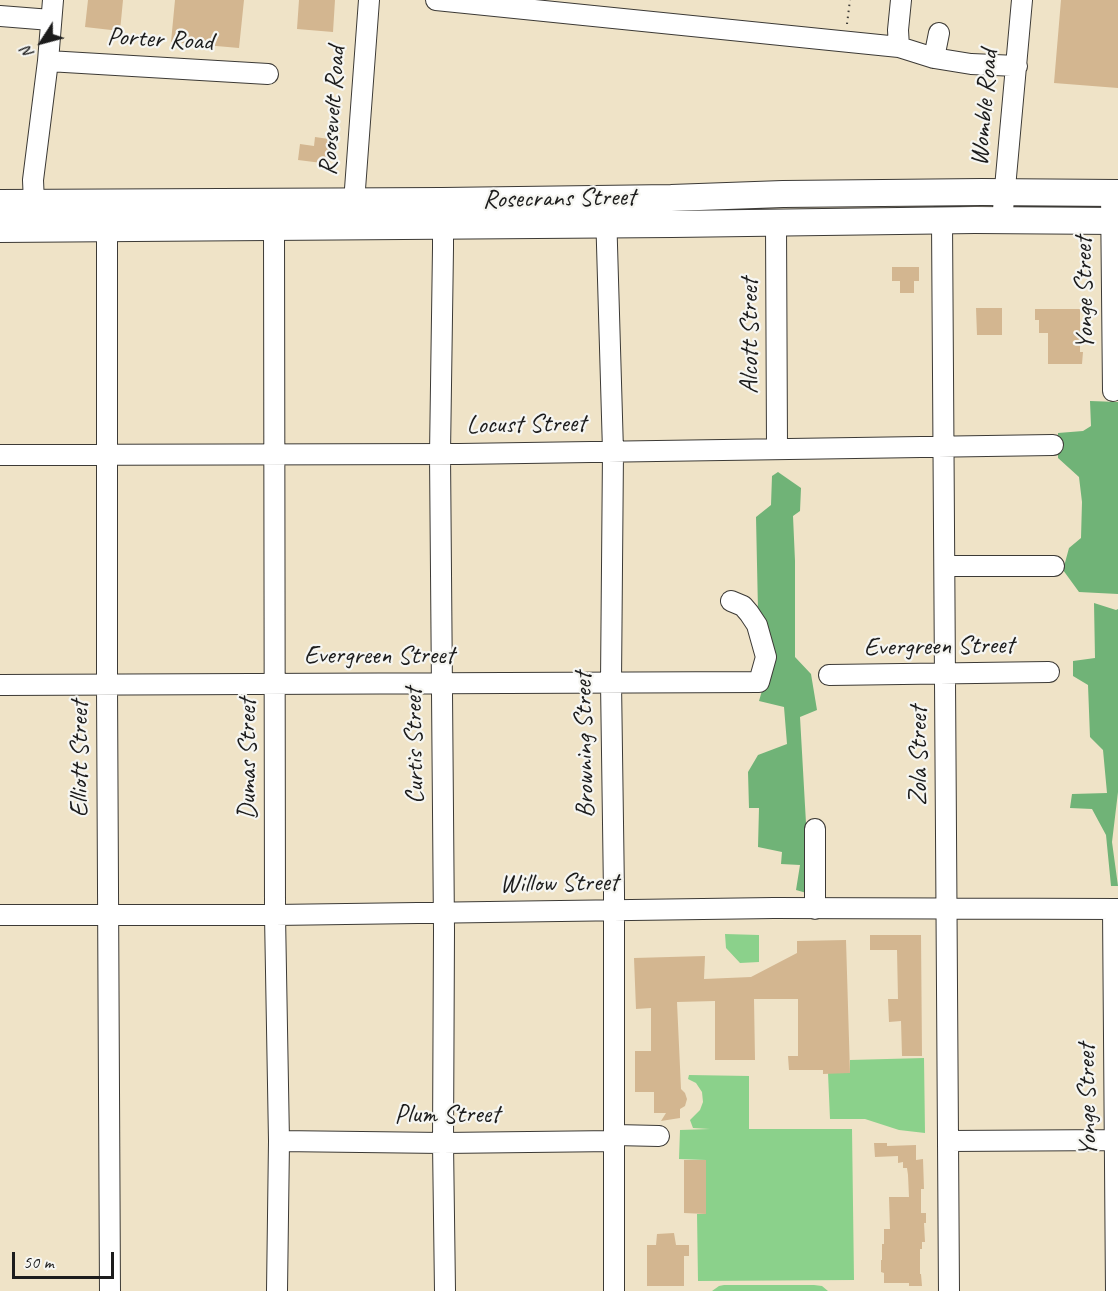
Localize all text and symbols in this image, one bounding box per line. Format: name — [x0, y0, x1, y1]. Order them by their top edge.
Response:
north arrow — [12, 12, 72, 72]
street label: Porter Road — [106, 22, 214, 58]
text: N — [16, 43, 38, 62]
street label: Roosevelt Road — [313, 45, 353, 177]
street label: Womble Road — [964, 49, 1006, 167]
street label: Rosecrans Street — [482, 182, 636, 216]
street label: Yonge Street — [1068, 236, 1102, 350]
street label: Alcott Street — [734, 278, 766, 394]
street label: Locust Street — [466, 408, 586, 442]
street label: Evergreen Street — [864, 630, 1014, 664]
street label: Evergreen Street — [304, 640, 454, 672]
street label: Browning Street — [568, 672, 602, 818]
street label: Curtis Street — [398, 688, 432, 804]
street label: Dumas Street — [232, 698, 264, 820]
street label: Elliott Street — [64, 701, 96, 817]
street label: Zola Street — [903, 706, 935, 806]
street label: Willow Street — [499, 867, 619, 901]
street label: Yonge Street — [1071, 1043, 1105, 1157]
street label: Plum Street — [394, 1099, 500, 1131]
scale bar — [15, 1240, 117, 1278]
text: 50 m — [23, 1251, 54, 1273]

